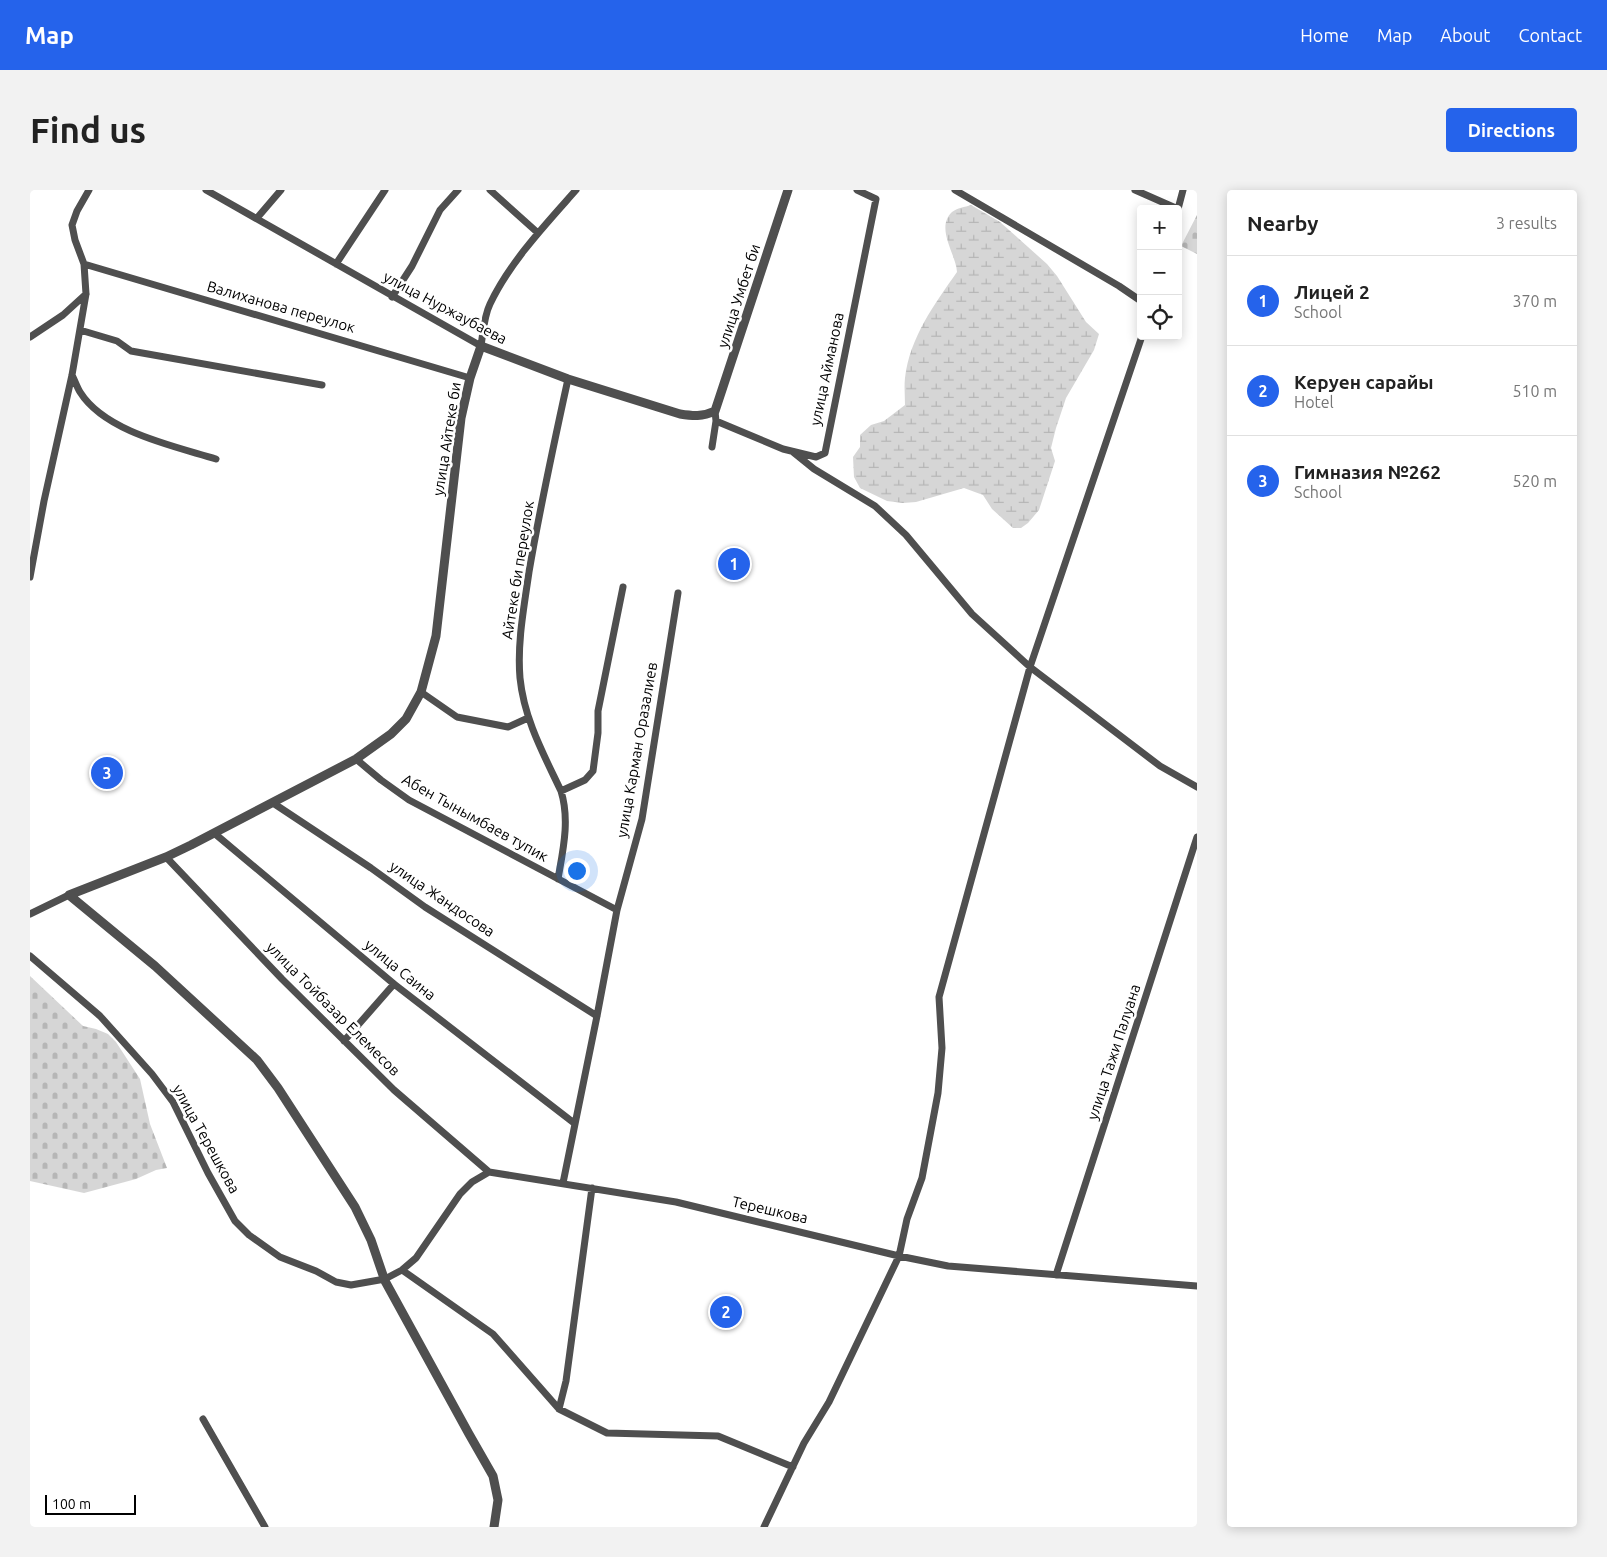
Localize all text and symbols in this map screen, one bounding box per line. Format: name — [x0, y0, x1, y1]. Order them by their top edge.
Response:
text: Map — [25, 22, 74, 49]
text: Home — [1300, 25, 1349, 45]
text: Map — [1377, 25, 1412, 45]
text: About — [1440, 25, 1490, 45]
text: Contact — [1518, 25, 1582, 45]
button: Directions — [1446, 108, 1577, 152]
text: Find us — [30, 110, 146, 150]
map controls — [1137, 205, 1182, 340]
button: + — [1137, 205, 1182, 250]
text: Nearby — [1247, 211, 1318, 235]
text: 3 results — [1496, 214, 1557, 232]
street label: улица Умбет би — [714, 242, 763, 350]
button: − — [1137, 250, 1182, 295]
street label: улица Нуржаубаева — [381, 268, 510, 347]
street label: Валиханова переулок — [205, 277, 357, 336]
text: Лицей 2 — [1294, 281, 1370, 303]
text: 1 — [1258, 292, 1268, 310]
text: 370 m — [1512, 292, 1557, 310]
button: locate — [1137, 295, 1182, 340]
text: School — [1294, 303, 1342, 321]
street label: улица Айманова — [806, 311, 847, 427]
text: Керуен сарайы — [1294, 371, 1434, 393]
street label: улица Айтеке би — [429, 381, 464, 497]
text: 2 — [1258, 382, 1268, 400]
text: 510 m — [1512, 382, 1557, 400]
text: Hotel — [1294, 393, 1334, 411]
text: Гимназия №262 — [1294, 461, 1441, 483]
text: 3 — [1258, 472, 1268, 490]
text: 520 m — [1512, 472, 1557, 490]
text: School — [1294, 483, 1342, 501]
street label: Айтеке би переулок — [498, 499, 537, 640]
pin: 1 — [718, 545, 750, 583]
street label: улица Карман Оразалиев — [613, 661, 660, 839]
pin: 3 — [91, 754, 123, 792]
street label: Абен Тынымбаев тупик — [399, 770, 552, 865]
street label: улица Жандосова — [386, 857, 498, 940]
your location — [564, 858, 590, 884]
street label: улица Саина — [361, 936, 439, 1004]
street label: улица Тойбазар Елемесов — [263, 938, 404, 1079]
street label: улица Тажи Палуана — [1084, 982, 1143, 1122]
street label: улица Терешкова — [169, 1081, 243, 1196]
street label: Терешкова — [731, 1193, 810, 1226]
pin: 2 — [710, 1293, 742, 1331]
scale bar — [45, 1492, 136, 1515]
text: 100 m — [52, 1496, 91, 1512]

